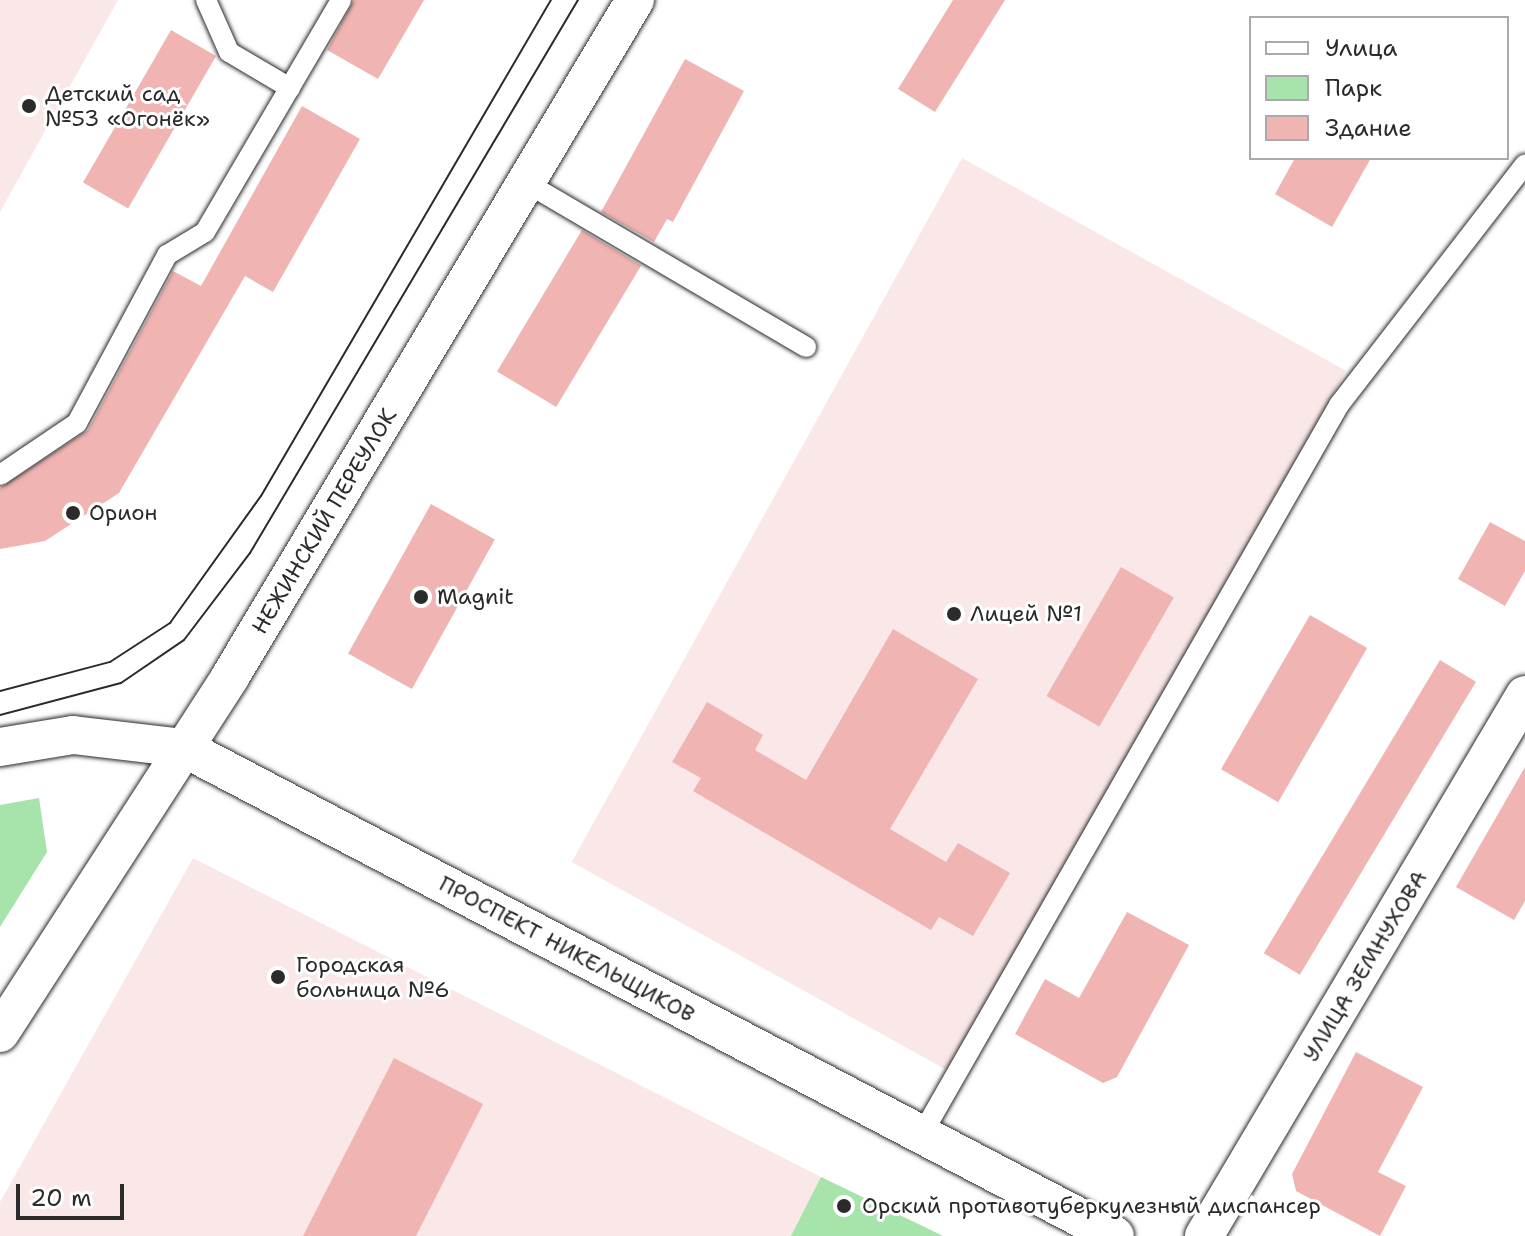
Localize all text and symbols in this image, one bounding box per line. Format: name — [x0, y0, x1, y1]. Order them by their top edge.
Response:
legend — [1249, 16, 1509, 160]
text: Улица — [1325, 32, 1398, 64]
text: Парк — [1325, 72, 1382, 104]
place label: Детский сад №53 «Огонёк» — [45, 80, 210, 132]
marker: Детский сад №53 «Огонёк» — [20, 97, 38, 115]
text: Здание — [1325, 112, 1412, 144]
street label: НЕЖИНСКИЙ ПЕРЕУЛОК — [246, 403, 402, 639]
place label: Орион — [89, 500, 157, 526]
marker: Орион — [64, 504, 82, 522]
place label: Magnit — [437, 584, 514, 610]
marker: Magnit — [412, 588, 430, 606]
place label: Лицей №1 — [970, 601, 1082, 627]
marker: Лицей №1 — [945, 605, 963, 623]
street label: УЛИЦА ЗЕМНУХОВА — [1297, 866, 1433, 1066]
street label: ПРОСПЕКТ НИКЕЛЬЩИКОВ — [435, 870, 699, 1028]
place label: Городская больница №6 — [296, 951, 450, 1002]
marker: Городская больница №6 — [267, 966, 289, 988]
scale bar — [20, 1168, 128, 1218]
text: 20 m — [30, 1182, 92, 1214]
place label: Орский противотуберкулезный диспансер — [862, 1193, 1321, 1219]
marker: Орский противотуберкулезный диспансер — [833, 1195, 855, 1217]

